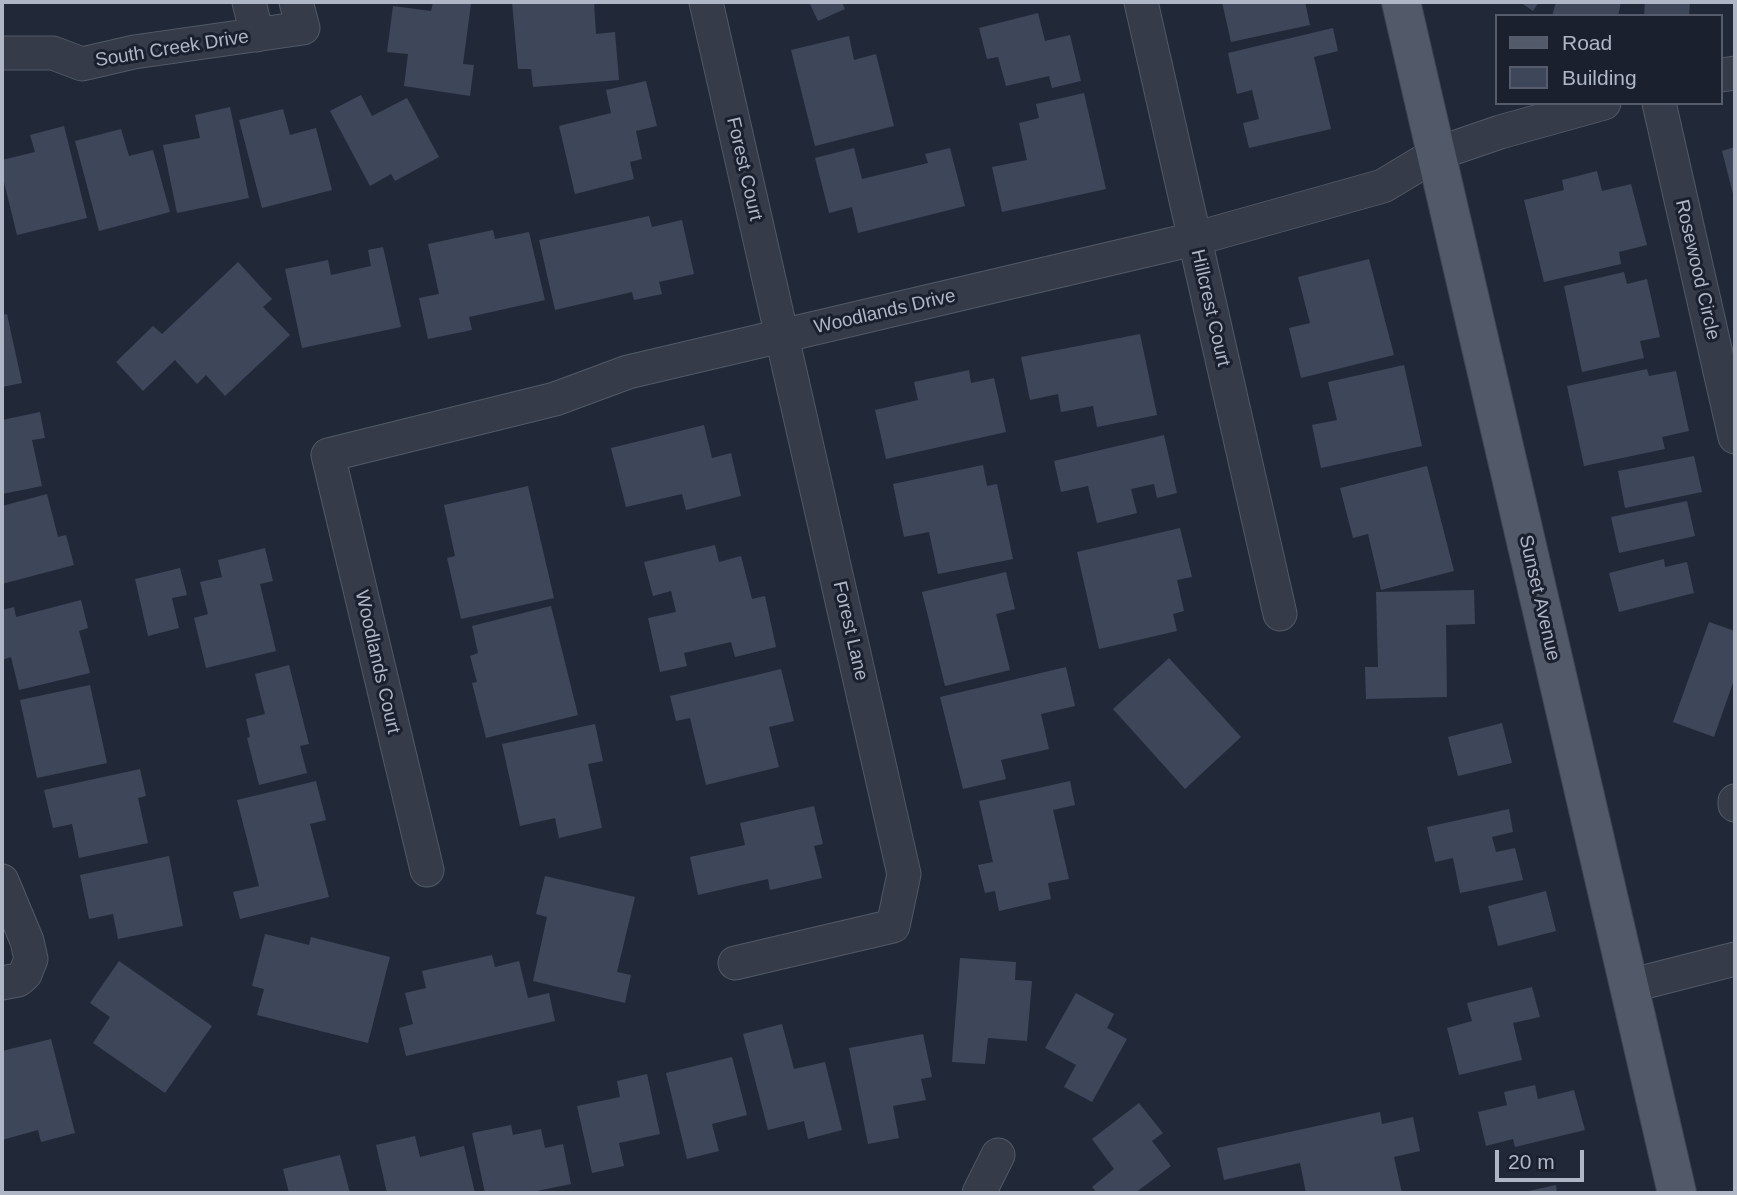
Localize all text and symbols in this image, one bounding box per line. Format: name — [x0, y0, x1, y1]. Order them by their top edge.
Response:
legend — [1496, 14, 1723, 105]
street label: South Creek Drive — [94, 26, 250, 72]
text: Road — [1562, 31, 1612, 54]
text: Building — [1562, 66, 1637, 89]
street label: Forest Court — [721, 115, 767, 223]
street label: Rosewood Circle — [1670, 197, 1724, 343]
street label: Hillcrest Court — [1185, 247, 1235, 369]
street label: Woodlands Drive — [812, 285, 958, 339]
street label: Sunset Avenue — [1513, 533, 1565, 663]
street label: Forest Lane — [827, 579, 873, 683]
street label: Woodlands Court — [349, 588, 405, 736]
scale bar — [1499, 1136, 1588, 1180]
text: 20 m — [1508, 1150, 1555, 1173]

